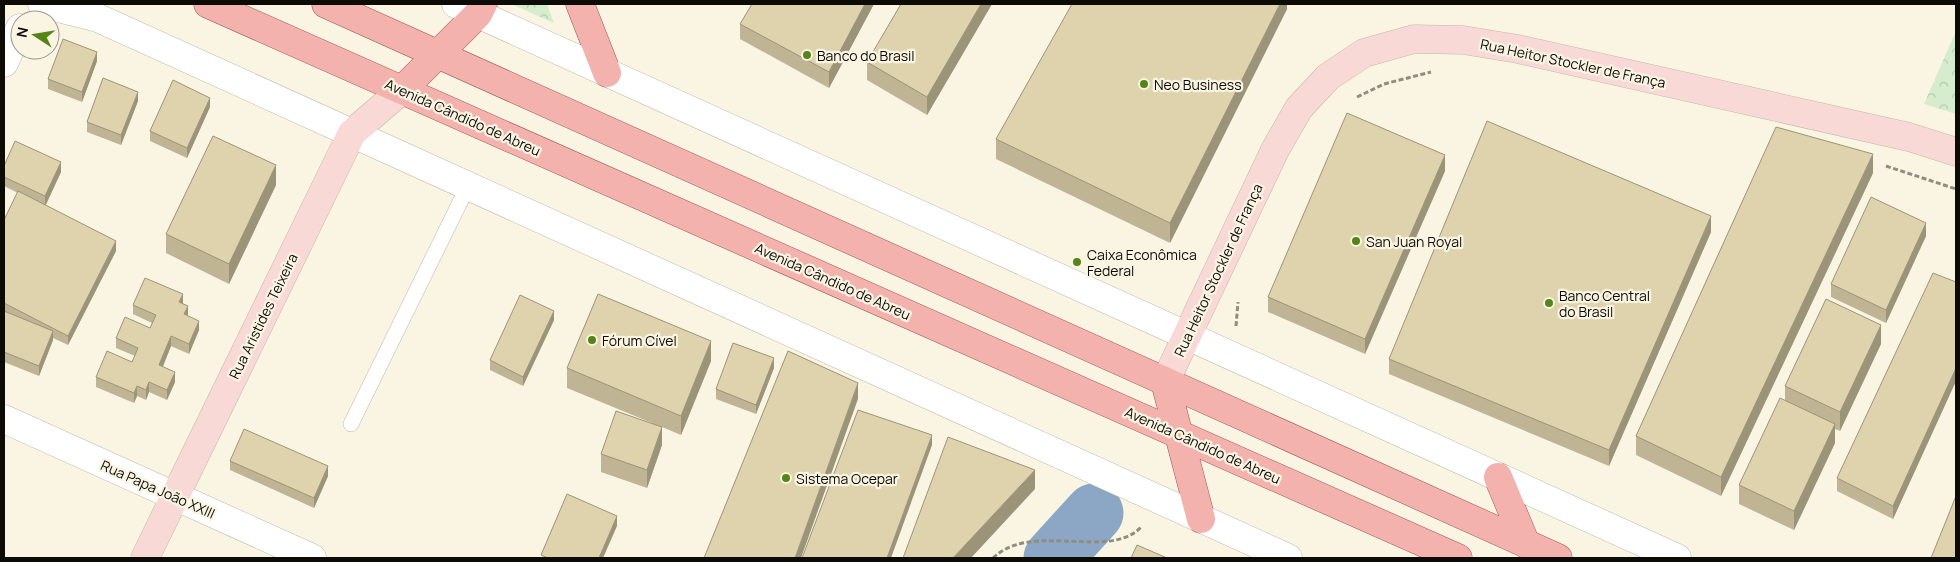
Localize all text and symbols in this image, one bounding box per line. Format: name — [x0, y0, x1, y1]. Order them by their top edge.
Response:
north arrow — [10, 10, 60, 60]
text: N — [11, 25, 32, 39]
street label: Rua Heitor Stockler de França — [1479, 34, 1667, 92]
place label: Banco do Brasil — [817, 46, 915, 65]
marker: Banco do Brasil — [801, 49, 813, 61]
street label: Avenida Cândido de Abreu — [382, 74, 544, 160]
place label: Neo Business — [1154, 75, 1242, 94]
marker: Neo Business — [1138, 78, 1150, 90]
street label: Rua Heitor Stockler de França — [1169, 180, 1267, 360]
place label: San Juan Royal — [1366, 232, 1462, 251]
marker: San Juan Royal — [1350, 235, 1362, 247]
street label: Avenida Cândido de Abreu — [752, 238, 914, 324]
place label: Caixa Econômica Federal — [1087, 245, 1197, 280]
street label: Rua Aristides Teixeira — [224, 250, 302, 382]
marker: Caixa Econômica Federal — [1071, 256, 1083, 268]
place label: Banco Central do Brasil — [1559, 286, 1650, 321]
marker: Banco Central do Brasil — [1543, 297, 1555, 309]
place label: Fórum Cível — [602, 331, 677, 350]
marker: Fórum Cível — [586, 334, 598, 346]
street label: Avenida Cândido de Abreu — [1122, 402, 1284, 488]
street label: Rua Papa João XXIII — [98, 455, 218, 523]
place label: Sistema Ocepar — [796, 469, 898, 488]
marker: Sistema Ocepar — [780, 472, 792, 484]

